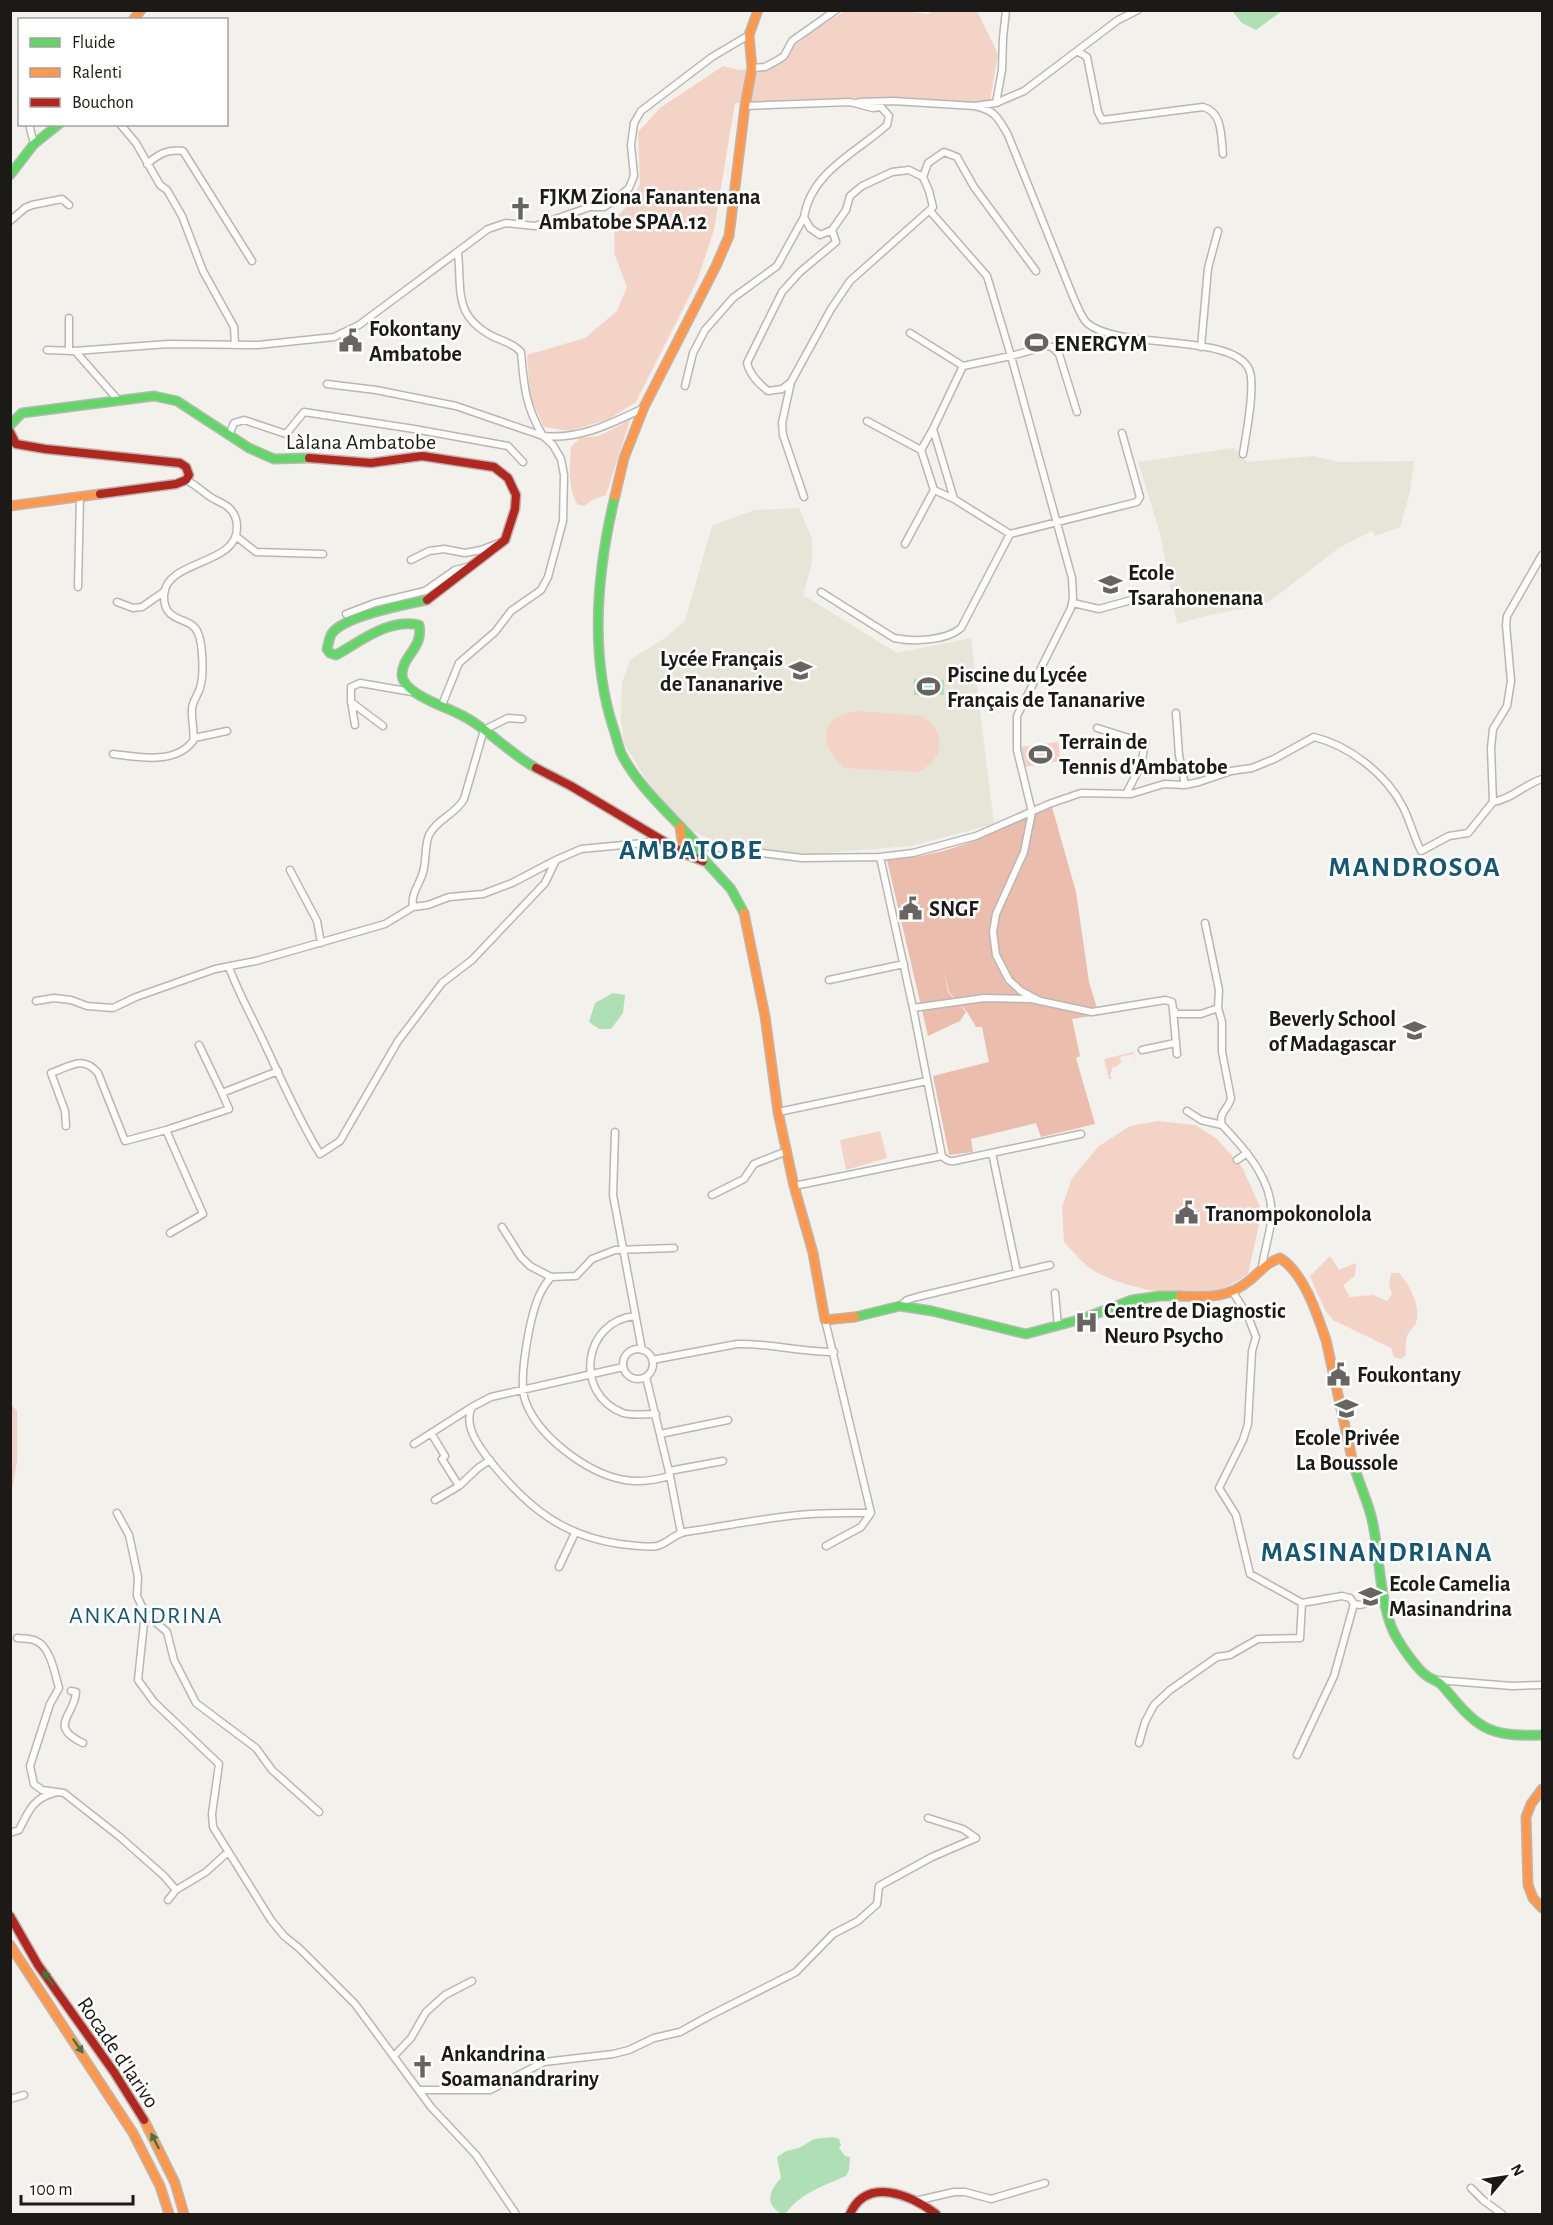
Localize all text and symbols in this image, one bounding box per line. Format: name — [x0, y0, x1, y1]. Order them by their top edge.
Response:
legend — [18, 18, 228, 126]
text: Fluide — [72, 34, 115, 52]
text: Ralenti — [72, 64, 122, 82]
text: Bouchon — [72, 94, 134, 112]
place label: FJKM Ziona Fanantenana Ambatobe SPAA.12 — [539, 186, 761, 233]
church icon: FJKM Ziona Fanantenana Ambatobe SPAA.12 — [508, 196, 534, 222]
place label: Fokontany Ambatobe — [369, 318, 462, 365]
public building icon: Fokontany Ambatobe — [338, 328, 364, 354]
sports icon: ENERGYM — [1023, 330, 1049, 356]
place label: ENERGYM — [1054, 333, 1147, 355]
street label: Làlana Ambatobe — [286, 431, 436, 453]
place label: Ecole Tsarahonenana — [1128, 562, 1264, 609]
school or university icon: Ecole Tsarahonenana — [1097, 572, 1123, 598]
place label: Lycée Français de Tananarive — [660, 648, 783, 695]
school or university icon: Lycée Français de Tananarive — [788, 658, 814, 684]
place label: Piscine du Lycée Français de Tananarive — [947, 664, 1145, 711]
sports icon: Piscine du Lycée Français de Tananarive — [916, 674, 942, 700]
place label: Terrain de Tennis d'Ambatobe — [1059, 731, 1228, 778]
sports icon: Terrain de Tennis d'Ambatobe — [1028, 741, 1054, 767]
district label: AMBATOBE — [619, 837, 763, 865]
district label: MANDROSOA — [1329, 854, 1501, 882]
public building icon: SNGF — [898, 895, 924, 921]
place label: SNGF — [929, 898, 979, 920]
place label: Beverly School of Madagascar — [1268, 1008, 1396, 1055]
school or university icon: Beverly School of Madagascar — [1401, 1018, 1427, 1044]
public building icon: Tranompokonolola — [1174, 1200, 1200, 1226]
place label: Tranompokonolola — [1205, 1203, 1372, 1225]
place label: Centre de Diagnostic Neuro Psycho — [1104, 1300, 1286, 1348]
hospital icon: Centre de Diagnostic Neuro Psycho — [1073, 1310, 1099, 1336]
public building icon: Foukontany — [1326, 1361, 1352, 1387]
place label: Foukontany — [1357, 1364, 1461, 1387]
school or university icon: Ecole Privée La Boussole — [1334, 1395, 1360, 1421]
place label: Ecole Privée La Boussole — [1294, 1427, 1400, 1474]
district label: MASINANDRIANA — [1261, 1539, 1493, 1567]
place label: Ecole Camelia Masinandrina — [1389, 1573, 1512, 1620]
school or university icon: Ecole Camelia Masinandrina — [1358, 1583, 1384, 1609]
district label: ANKANDRINA — [69, 1604, 223, 1628]
one-way arrow — [42, 1971, 54, 1987]
street label: Rocade d'Iarivo — [73, 1993, 163, 2112]
one-way arrow — [72, 2038, 84, 2054]
place label: Ankandrina Soamanandrariny — [441, 2043, 599, 2091]
church icon: Ankandrina Soamanandrariny — [410, 2053, 436, 2079]
one-way arrow — [150, 2132, 160, 2149]
north arrow — [1475, 2147, 1535, 2207]
text: N — [1508, 2161, 1527, 2179]
scale bar — [21, 2168, 134, 2206]
text: 100 m — [30, 2181, 73, 2199]

